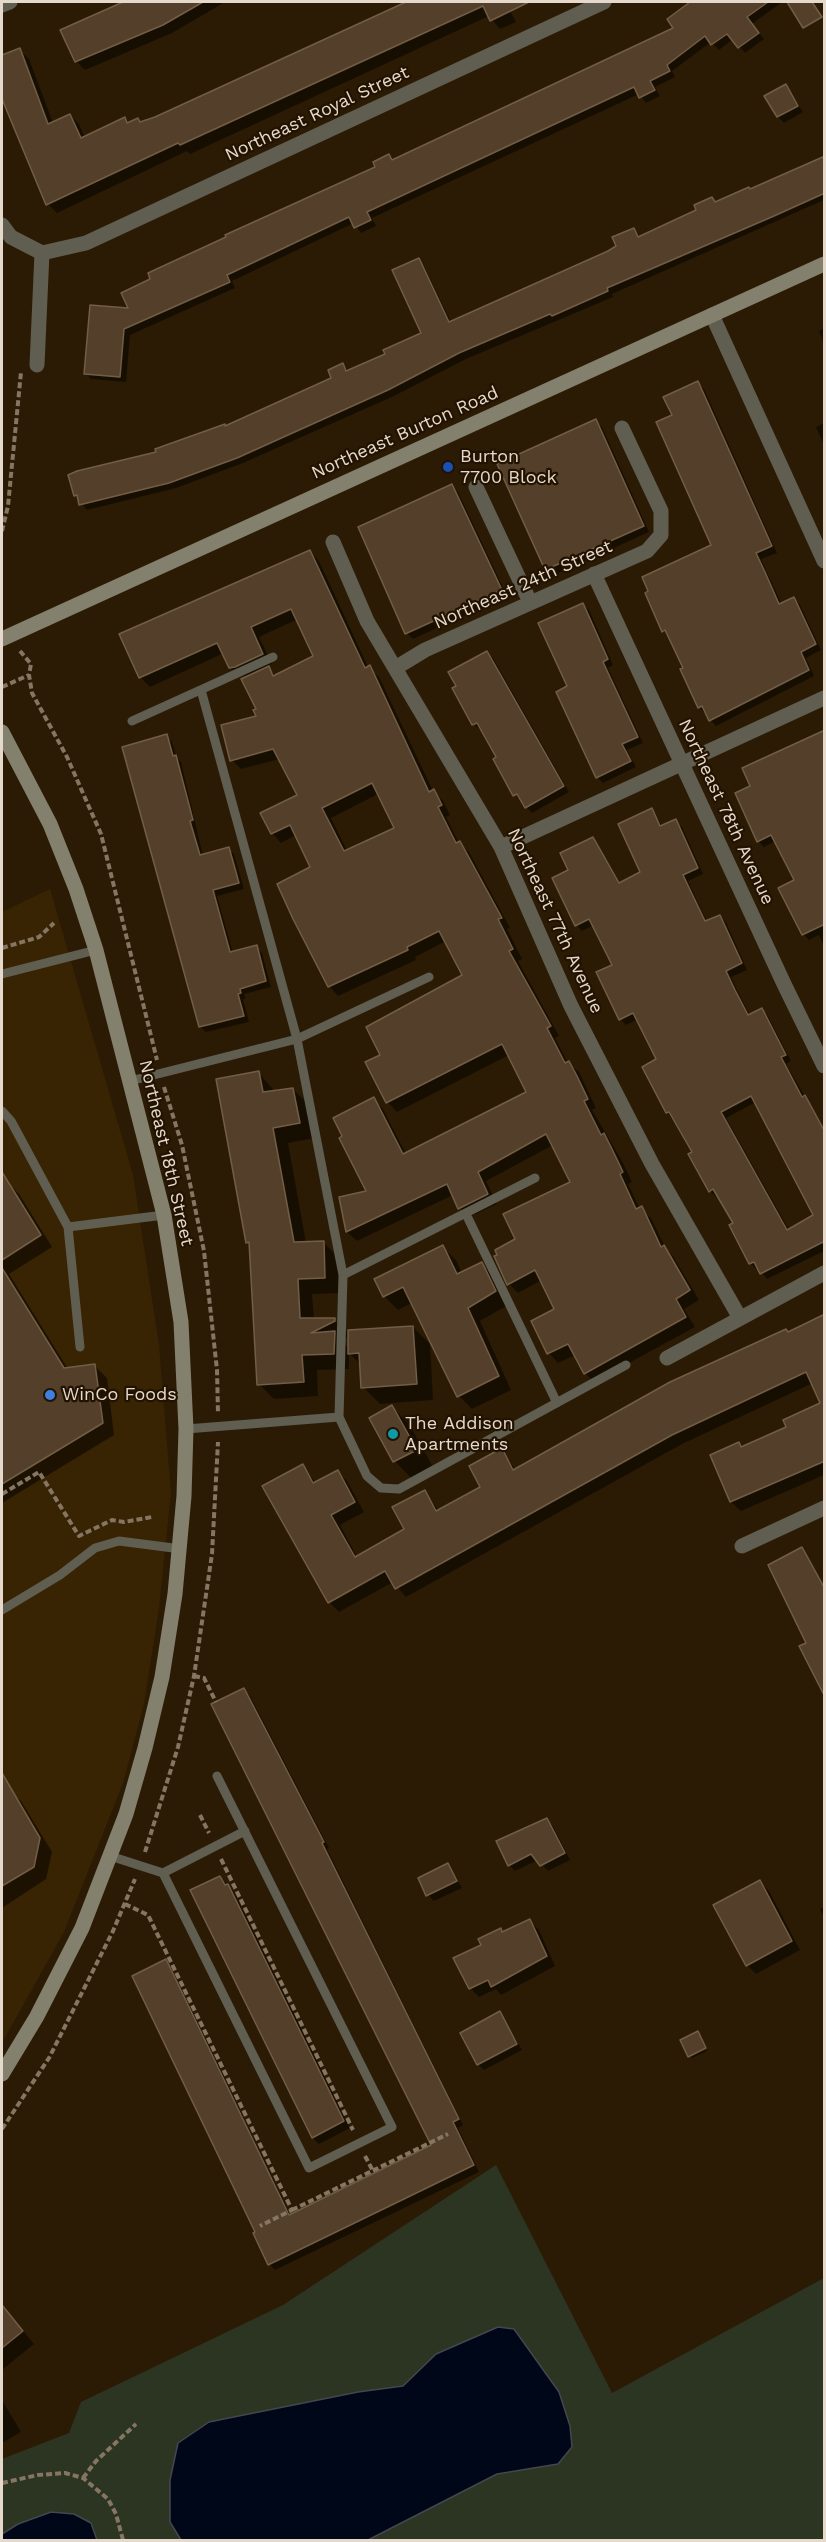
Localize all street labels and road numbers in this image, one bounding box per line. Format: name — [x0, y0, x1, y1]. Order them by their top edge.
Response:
street label: Northeast Royal Street — [222, 62, 412, 166]
street label: Northeast Burton Road — [308, 382, 502, 484]
street label: Northeast 24th Street — [430, 536, 616, 634]
street label: Northeast 78th Avenue — [673, 716, 779, 908]
street label: Northeast 77th Avenue — [503, 825, 607, 1017]
street label: Northeast 18th Street — [134, 1058, 198, 1248]

